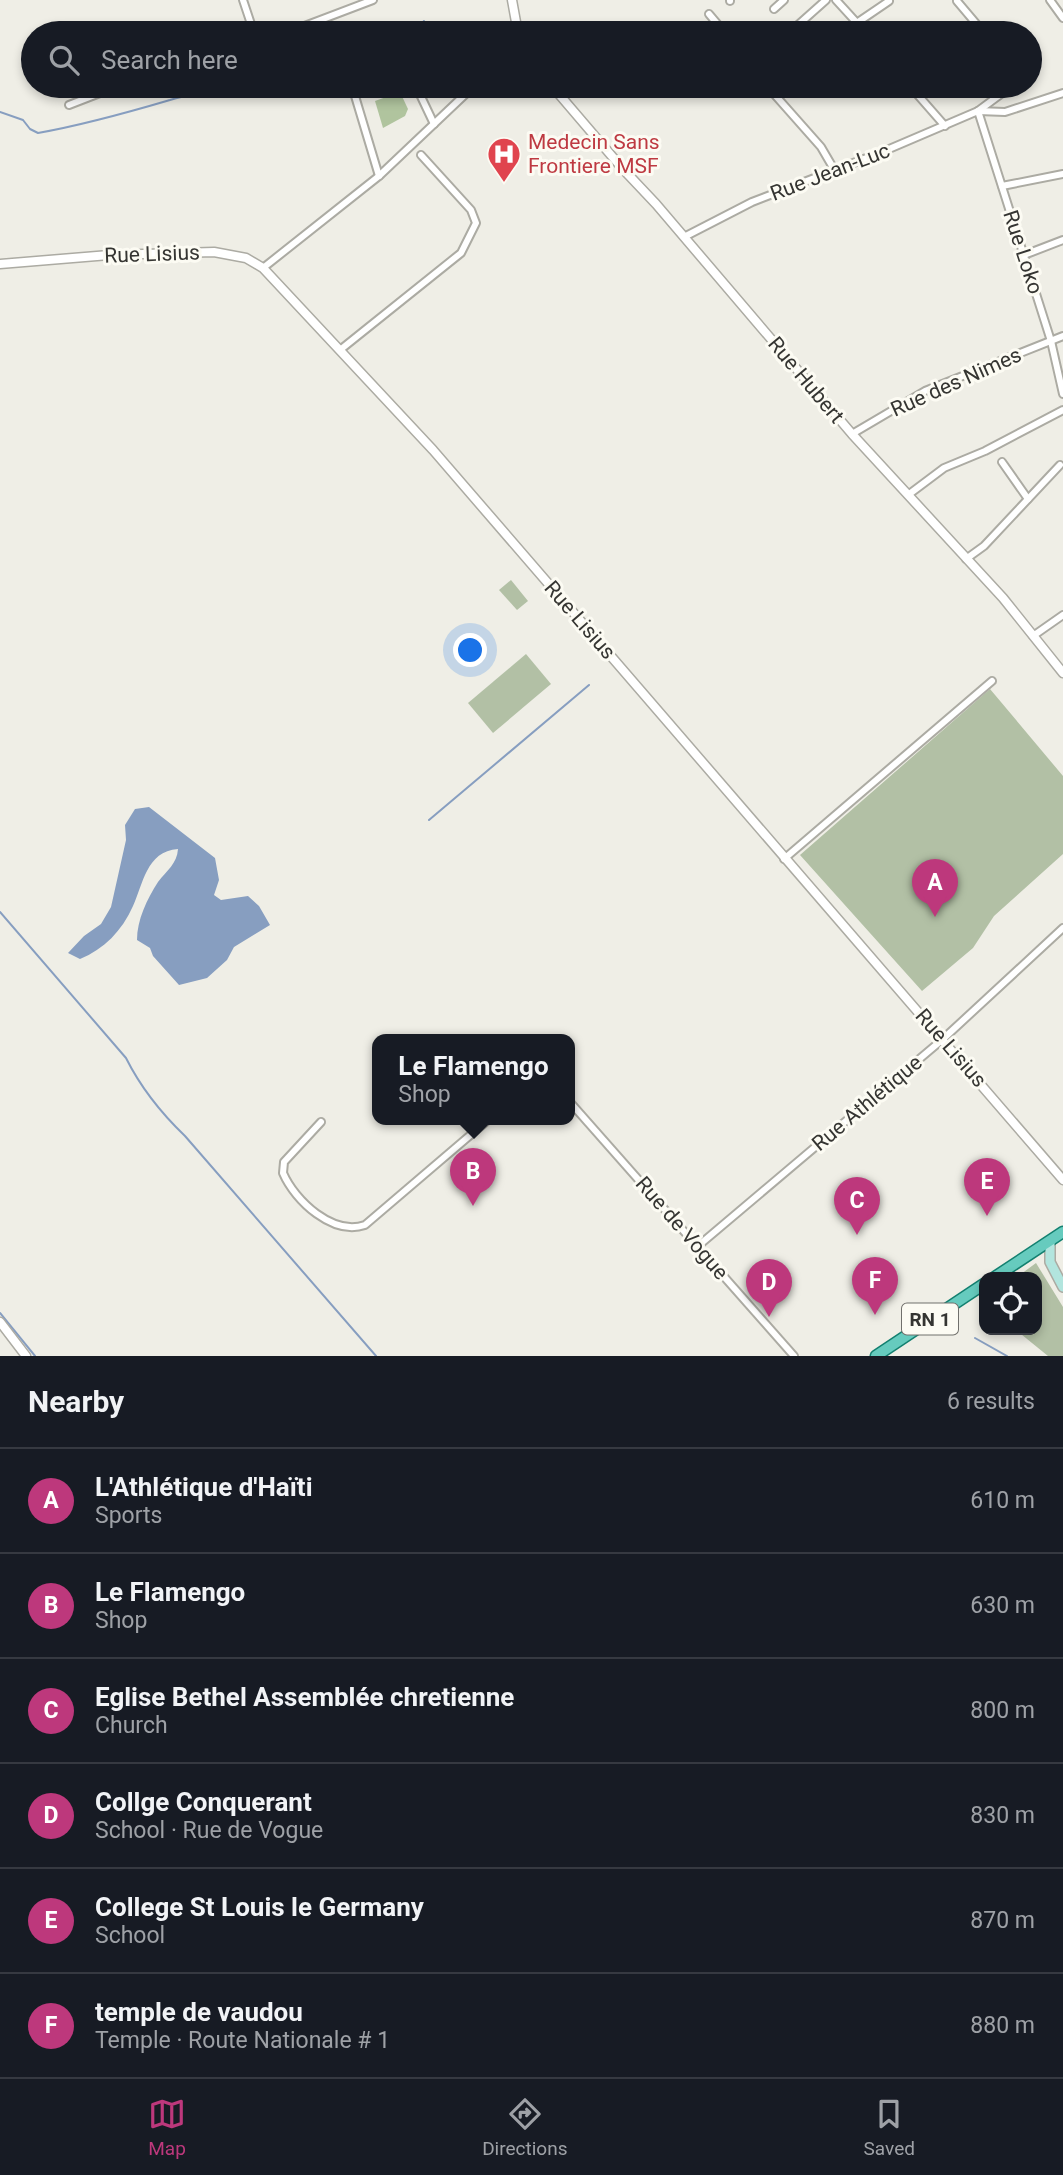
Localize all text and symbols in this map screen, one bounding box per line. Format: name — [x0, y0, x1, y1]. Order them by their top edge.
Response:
search box — [21, 21, 1042, 98]
icon: search — [45, 41, 83, 79]
text: Search here — [101, 45, 238, 75]
place label: Medecin Sans Frontiere MSF — [528, 130, 660, 178]
hospital icon: Medecin Sans Frontiere MSF — [485, 135, 523, 184]
street label: Rue Jean-Luc — [767, 138, 893, 206]
street label: Rue Loko — [998, 207, 1048, 297]
street label: Rue Lisius — [104, 240, 200, 268]
street label: Rue Hubert — [763, 332, 849, 428]
street label: Rue des Nimes — [887, 342, 1025, 422]
street label: Rue Lisius — [540, 576, 620, 664]
your location — [453, 633, 487, 667]
pin: A — [912, 859, 958, 917]
street label: Rue Lisius — [911, 1004, 991, 1092]
popup — [372, 1034, 575, 1125]
street label: Rue Athlétique — [807, 1050, 927, 1156]
text: Le Flamengo — [398, 1051, 549, 1081]
text: Shop — [398, 1081, 451, 1108]
pin: B — [450, 1148, 496, 1206]
pin: E — [964, 1158, 1010, 1216]
street label: Rue de Vogue — [631, 1172, 733, 1284]
pin: C — [834, 1177, 880, 1235]
pin: F — [852, 1257, 898, 1315]
pin: D — [746, 1259, 792, 1317]
map controls — [979, 1272, 1042, 1335]
button: locate — [979, 1272, 1042, 1335]
road number: RN 1 — [902, 1303, 958, 1334]
text: Nearby — [28, 1384, 124, 1419]
text: 6 results — [947, 1388, 1035, 1415]
text: L'Athlétique d'Haïti — [95, 1472, 313, 1502]
text: A — [43, 1487, 59, 1514]
text: 610 m — [970, 1487, 1035, 1514]
text: Sports — [95, 1502, 162, 1529]
text: Le Flamengo — [95, 1577, 245, 1607]
text: B — [44, 1592, 58, 1619]
text: 630 m — [970, 1592, 1035, 1619]
text: Shop — [95, 1607, 147, 1634]
text: Eglise Bethel Assemblée chretienne — [95, 1682, 514, 1712]
text: C — [43, 1697, 59, 1724]
text: 800 m — [970, 1697, 1035, 1724]
text: Church — [95, 1712, 168, 1739]
text: Collge Conquerant — [95, 1787, 312, 1817]
text: D — [44, 1802, 58, 1829]
text: 830 m — [970, 1802, 1035, 1829]
text: School · Rue de Vogue — [95, 1817, 323, 1844]
text: College St Louis le Germany — [95, 1892, 424, 1922]
text: E — [45, 1907, 57, 1934]
text: 870 m — [970, 1907, 1035, 1934]
text: School — [95, 1922, 165, 1949]
text: temple de vaudou — [95, 1997, 303, 2027]
text: F — [45, 2012, 57, 2039]
text: 880 m — [970, 2012, 1035, 2039]
text: Temple · Route Nationale # 1 — [95, 2027, 390, 2054]
tab: Map — [148, 2095, 186, 2160]
tab: Directions — [482, 2095, 567, 2160]
tab: Saved — [864, 2095, 915, 2160]

